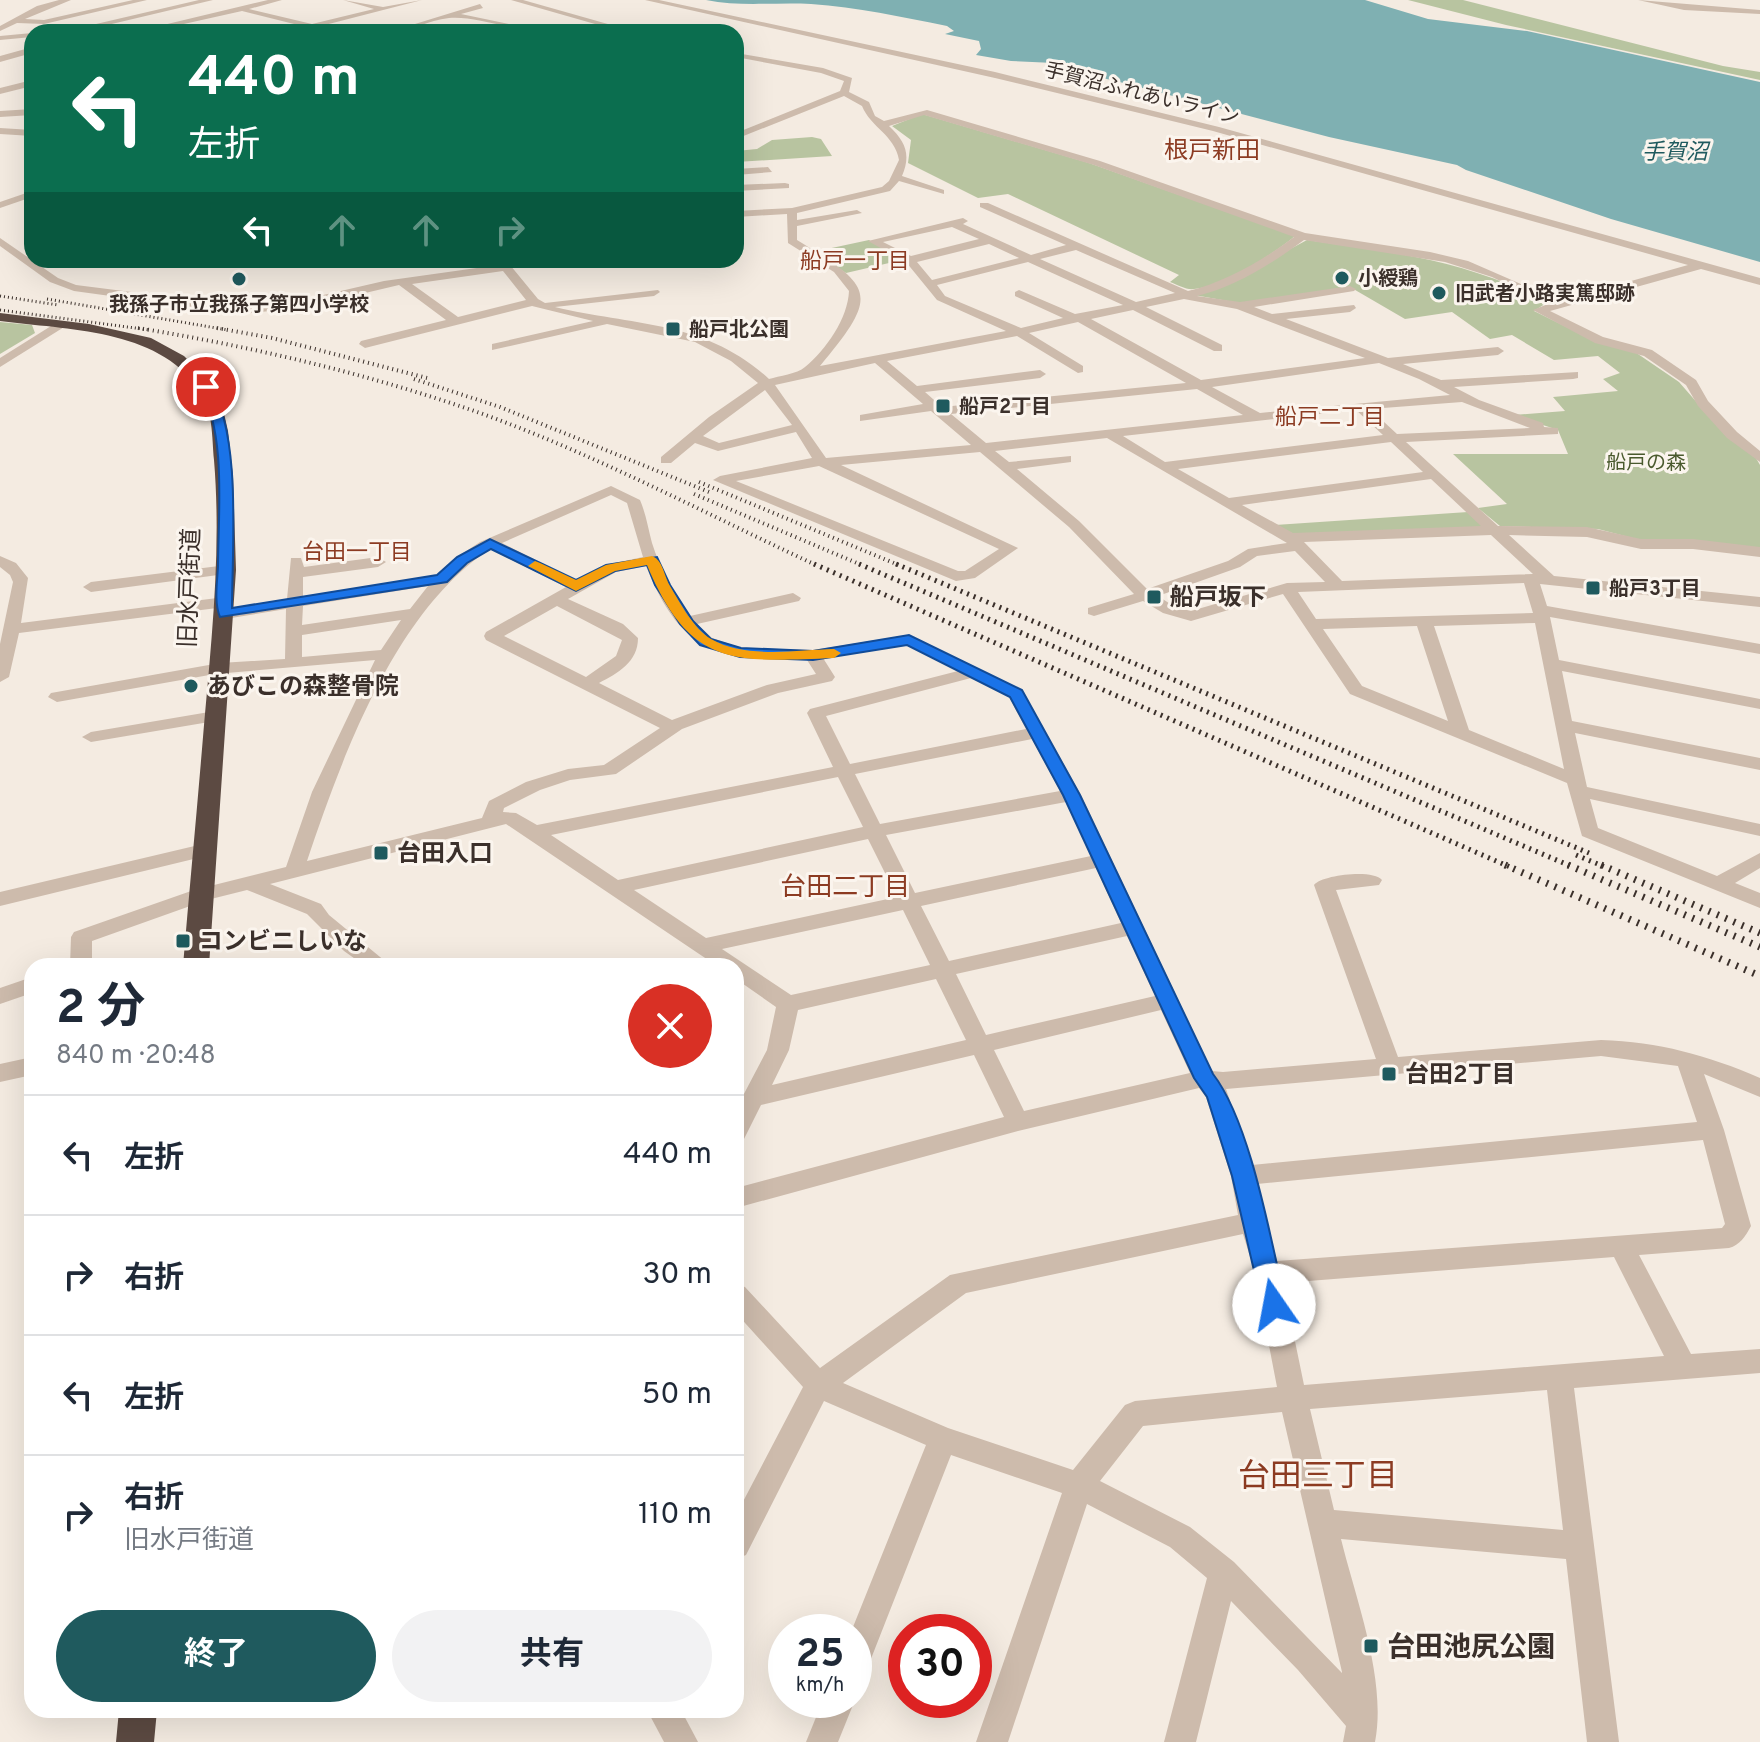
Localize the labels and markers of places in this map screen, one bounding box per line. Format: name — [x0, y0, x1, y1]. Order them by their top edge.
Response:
place label: 小綬鶏 — [1358, 267, 1418, 293]
marker: 小綬鶏 — [1333, 269, 1351, 287]
marker: 我孫子市立我孫子第四小学校 — [230, 270, 248, 288]
place label: 旧武者小路実篤邸跡 — [1455, 282, 1635, 308]
marker: 旧武者小路実篤邸跡 — [1430, 284, 1448, 302]
place label: 我孫子市立我孫子第四小学校 — [109, 293, 369, 319]
place label: 船戸北公園 — [689, 318, 789, 344]
marker: 船戸北公園 — [664, 320, 682, 338]
pin — [172, 353, 240, 421]
place label: 船戸2丁目 — [959, 395, 1051, 421]
marker: 船戸2丁目 — [934, 397, 952, 415]
place label: 船戸3丁目 — [1609, 577, 1701, 603]
marker: 船戸3丁目 — [1584, 579, 1602, 597]
place label: 船戸坂下 — [1170, 584, 1266, 614]
marker: 船戸坂下 — [1145, 588, 1163, 606]
place label: あびこの森整骨院 — [207, 673, 399, 703]
marker: あびこの森整骨院 — [182, 677, 200, 695]
place label: 台田入口 — [397, 840, 493, 870]
marker: 台田入口 — [372, 844, 390, 862]
place label: コンビニしいな — [199, 928, 367, 958]
marker: コンビニしいな — [174, 932, 192, 950]
place label: 台田2丁目 — [1405, 1061, 1516, 1091]
marker: 台田2丁目 — [1380, 1065, 1398, 1083]
place label: 台田池尻公園 — [1387, 1631, 1555, 1667]
marker: 台田池尻公園 — [1362, 1637, 1380, 1655]

